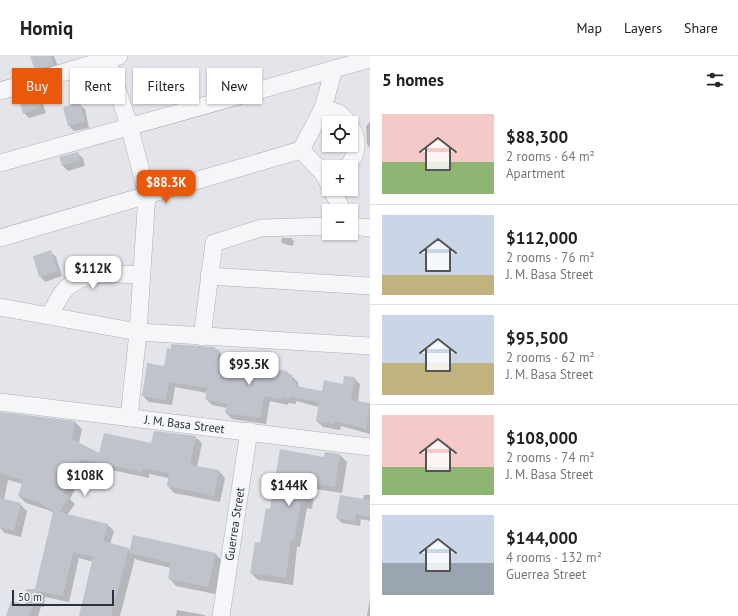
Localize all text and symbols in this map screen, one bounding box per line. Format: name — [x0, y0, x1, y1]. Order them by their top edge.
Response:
text: Homiq — [20, 16, 73, 40]
text: Map — [576, 19, 602, 37]
text: Layers — [624, 19, 662, 37]
text: Share — [684, 19, 718, 37]
chip: Buy — [12, 68, 62, 104]
chip: Rent — [70, 68, 125, 104]
chip: Filters — [133, 68, 199, 104]
chip: New — [207, 68, 262, 104]
text: 5 homes — [382, 69, 444, 91]
icon: filters — [704, 69, 726, 91]
map controls — [322, 116, 358, 240]
button: locate — [322, 116, 358, 152]
text: $88,300 — [506, 126, 568, 148]
icon: home — [414, 130, 462, 178]
text: 2 rooms · 64 m² — [506, 148, 595, 165]
button: + — [322, 160, 358, 196]
text: Apartment — [506, 165, 565, 182]
pin: $88.3K — [133, 170, 199, 204]
text: $88.3K — [146, 174, 186, 191]
button: − — [322, 204, 358, 240]
text: $112,000 — [506, 227, 578, 249]
icon: home — [414, 231, 462, 279]
text: 2 rooms · 76 m² — [506, 249, 595, 266]
pin: $112K — [65, 256, 121, 290]
text: $112K — [74, 260, 112, 277]
text: J. M. Basa Street — [506, 266, 593, 283]
text: $95,500 — [506, 327, 568, 349]
icon: home — [414, 331, 462, 379]
text: 2 rooms · 62 m² — [506, 349, 595, 366]
pin: $95.5K — [216, 352, 282, 386]
text: $95.5K — [229, 356, 269, 373]
text: J. M. Basa Street — [506, 366, 593, 383]
street label: J. M. Basa Street — [143, 412, 226, 436]
text: $108,000 — [506, 427, 578, 449]
icon: home — [414, 431, 462, 479]
text: 2 rooms · 74 m² — [506, 449, 595, 466]
pin: $108K — [57, 463, 113, 497]
text: J. M. Basa Street — [506, 466, 593, 483]
text: $108K — [66, 467, 104, 484]
pin: $144K — [261, 473, 317, 507]
text: $144K — [270, 477, 308, 494]
street label: Guerrea Street — [221, 486, 247, 562]
text: $144,000 — [506, 527, 578, 549]
icon: home — [414, 531, 462, 579]
text: 4 rooms · 132 m² — [506, 549, 602, 566]
text: Guerrea Street — [506, 566, 586, 583]
scale bar — [12, 588, 114, 607]
text: 50 m — [18, 590, 42, 604]

